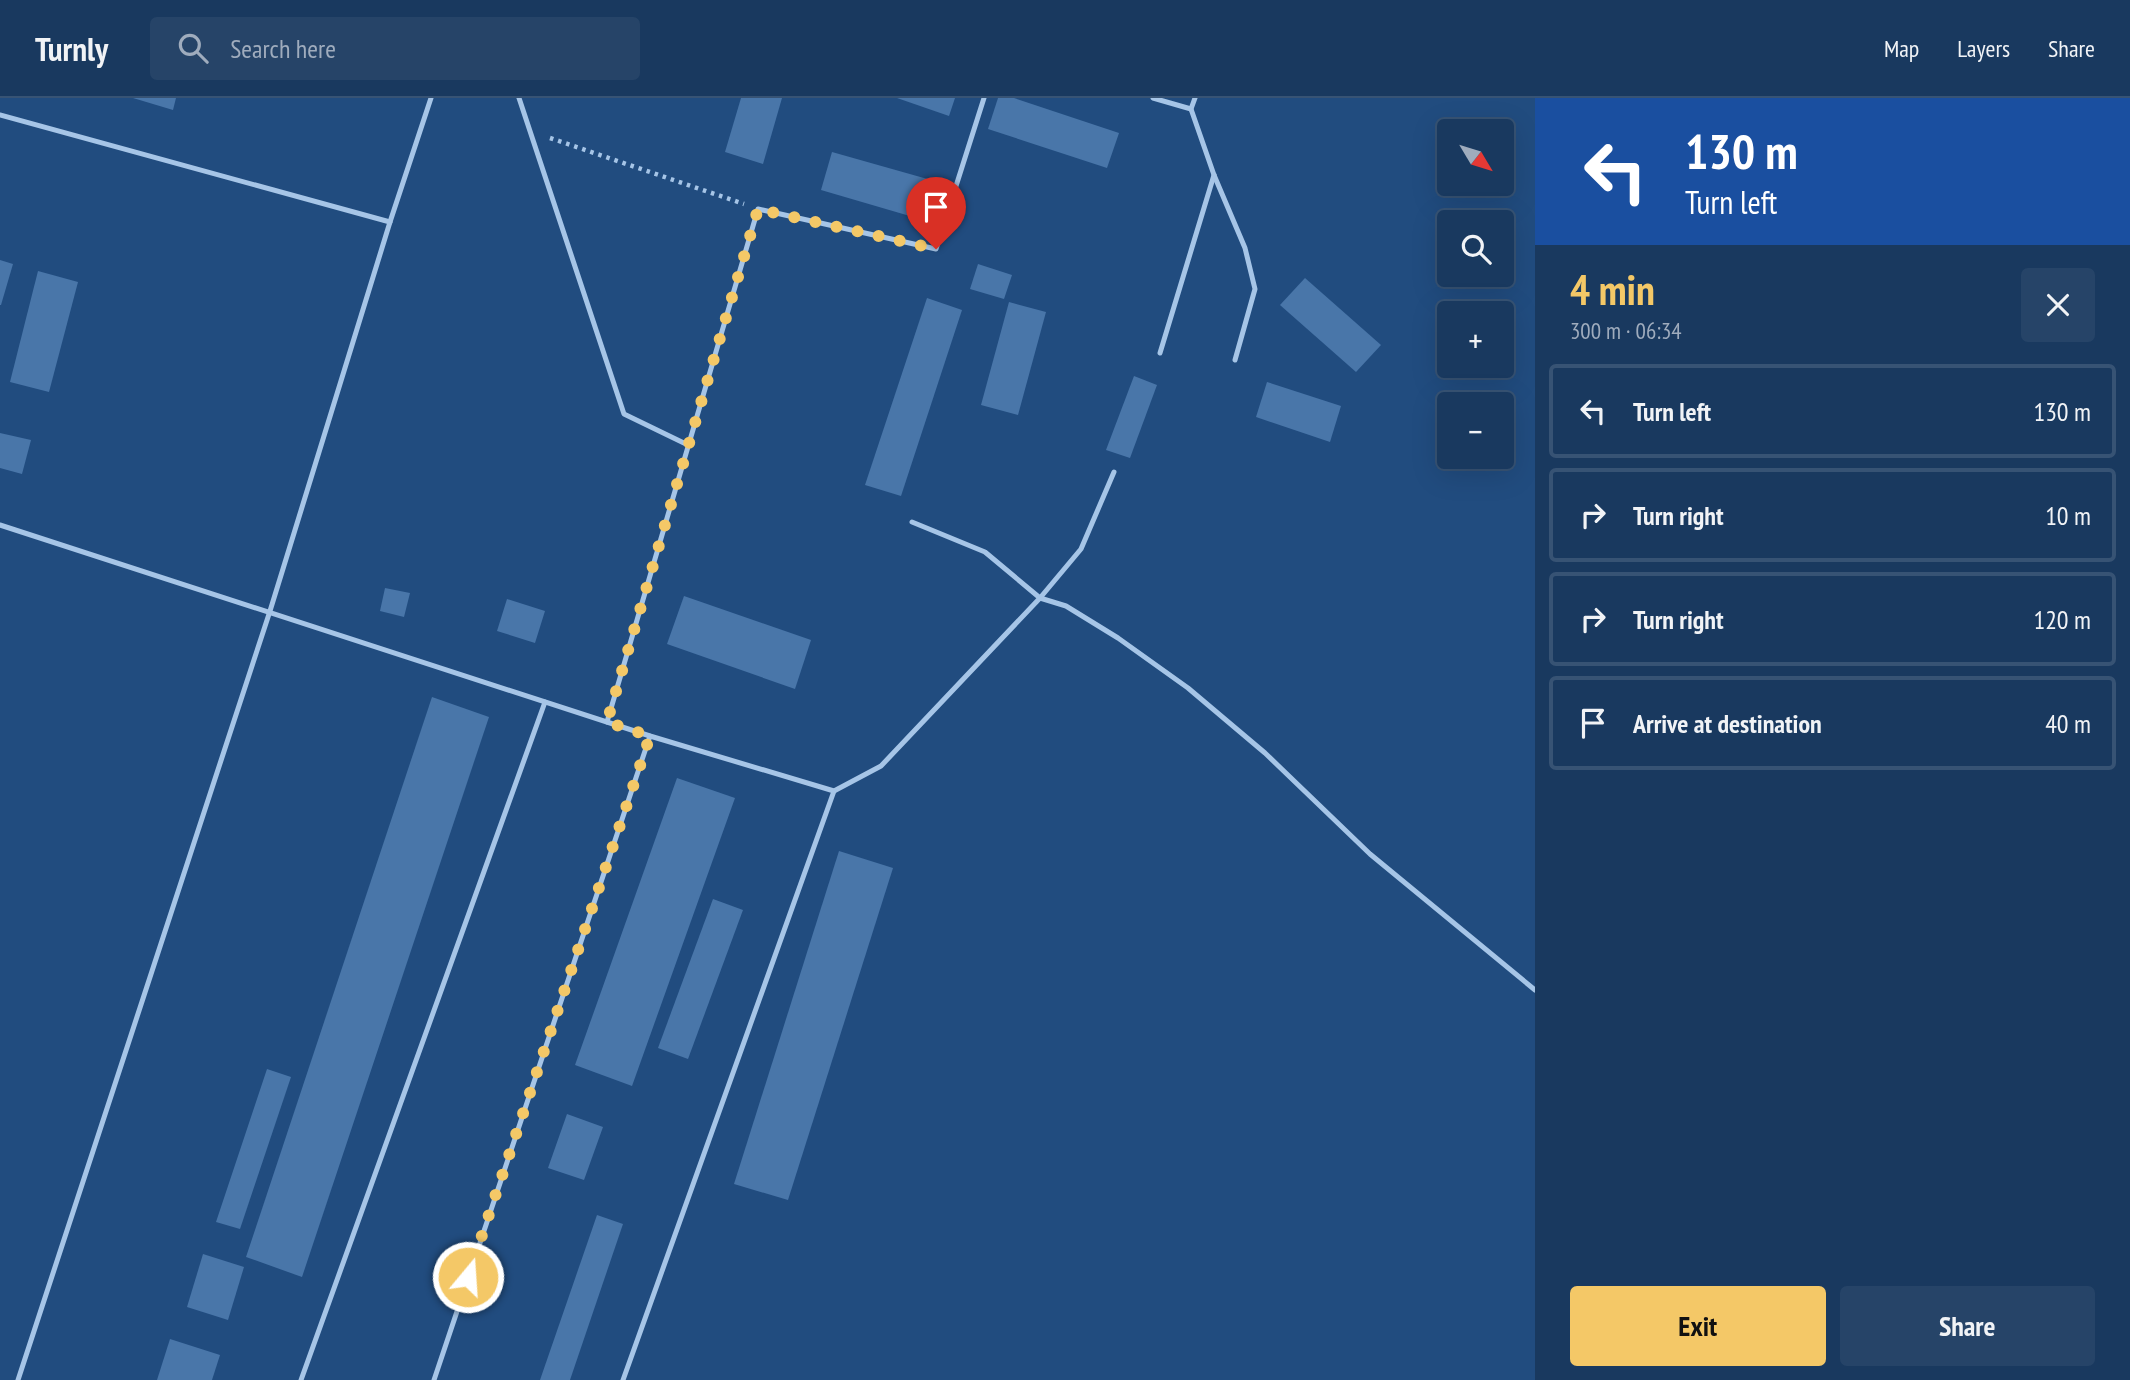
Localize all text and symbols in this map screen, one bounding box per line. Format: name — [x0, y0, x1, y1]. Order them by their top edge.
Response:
search box — [150, 17, 640, 80]
text: Turnly — [35, 27, 108, 70]
icon: search — [174, 29, 212, 67]
text: Search here — [230, 32, 336, 65]
text: Map — [1884, 33, 1919, 64]
text: Layers — [1957, 33, 2010, 64]
text: Share — [2048, 33, 2095, 64]
north arrow — [1437, 119, 1514, 196]
map controls — [1437, 119, 1514, 469]
text: 130 m — [1685, 119, 1798, 183]
icon: left — [1570, 126, 1661, 217]
pin — [906, 177, 966, 249]
text: Turn left — [1685, 181, 1777, 223]
icon: arrive — [917, 188, 955, 226]
button: search — [1437, 210, 1514, 287]
text: 4 min — [1570, 262, 1655, 317]
button: close — [2021, 268, 2095, 342]
button: + — [1437, 301, 1514, 378]
text: 300 m · 06:34 — [1570, 316, 1682, 345]
button: − — [1437, 392, 1514, 469]
icon: left — [1574, 392, 1612, 430]
text: Turn left — [1633, 395, 1711, 428]
text: 130 m — [2033, 395, 2091, 428]
icon: right — [1574, 496, 1612, 534]
text: Turn right — [1633, 499, 1724, 532]
text: 10 m — [2045, 499, 2091, 532]
icon: right — [1574, 600, 1612, 638]
text: Turn right — [1633, 603, 1724, 636]
text: 120 m — [2033, 603, 2091, 636]
icon: arrive — [1574, 704, 1612, 742]
text: Arrive at destination — [1633, 707, 1822, 740]
text: 40 m — [2045, 707, 2091, 740]
position arrow — [431, 1240, 505, 1314]
button: Exit — [1570, 1286, 1826, 1366]
button: Share — [1840, 1286, 2095, 1366]

